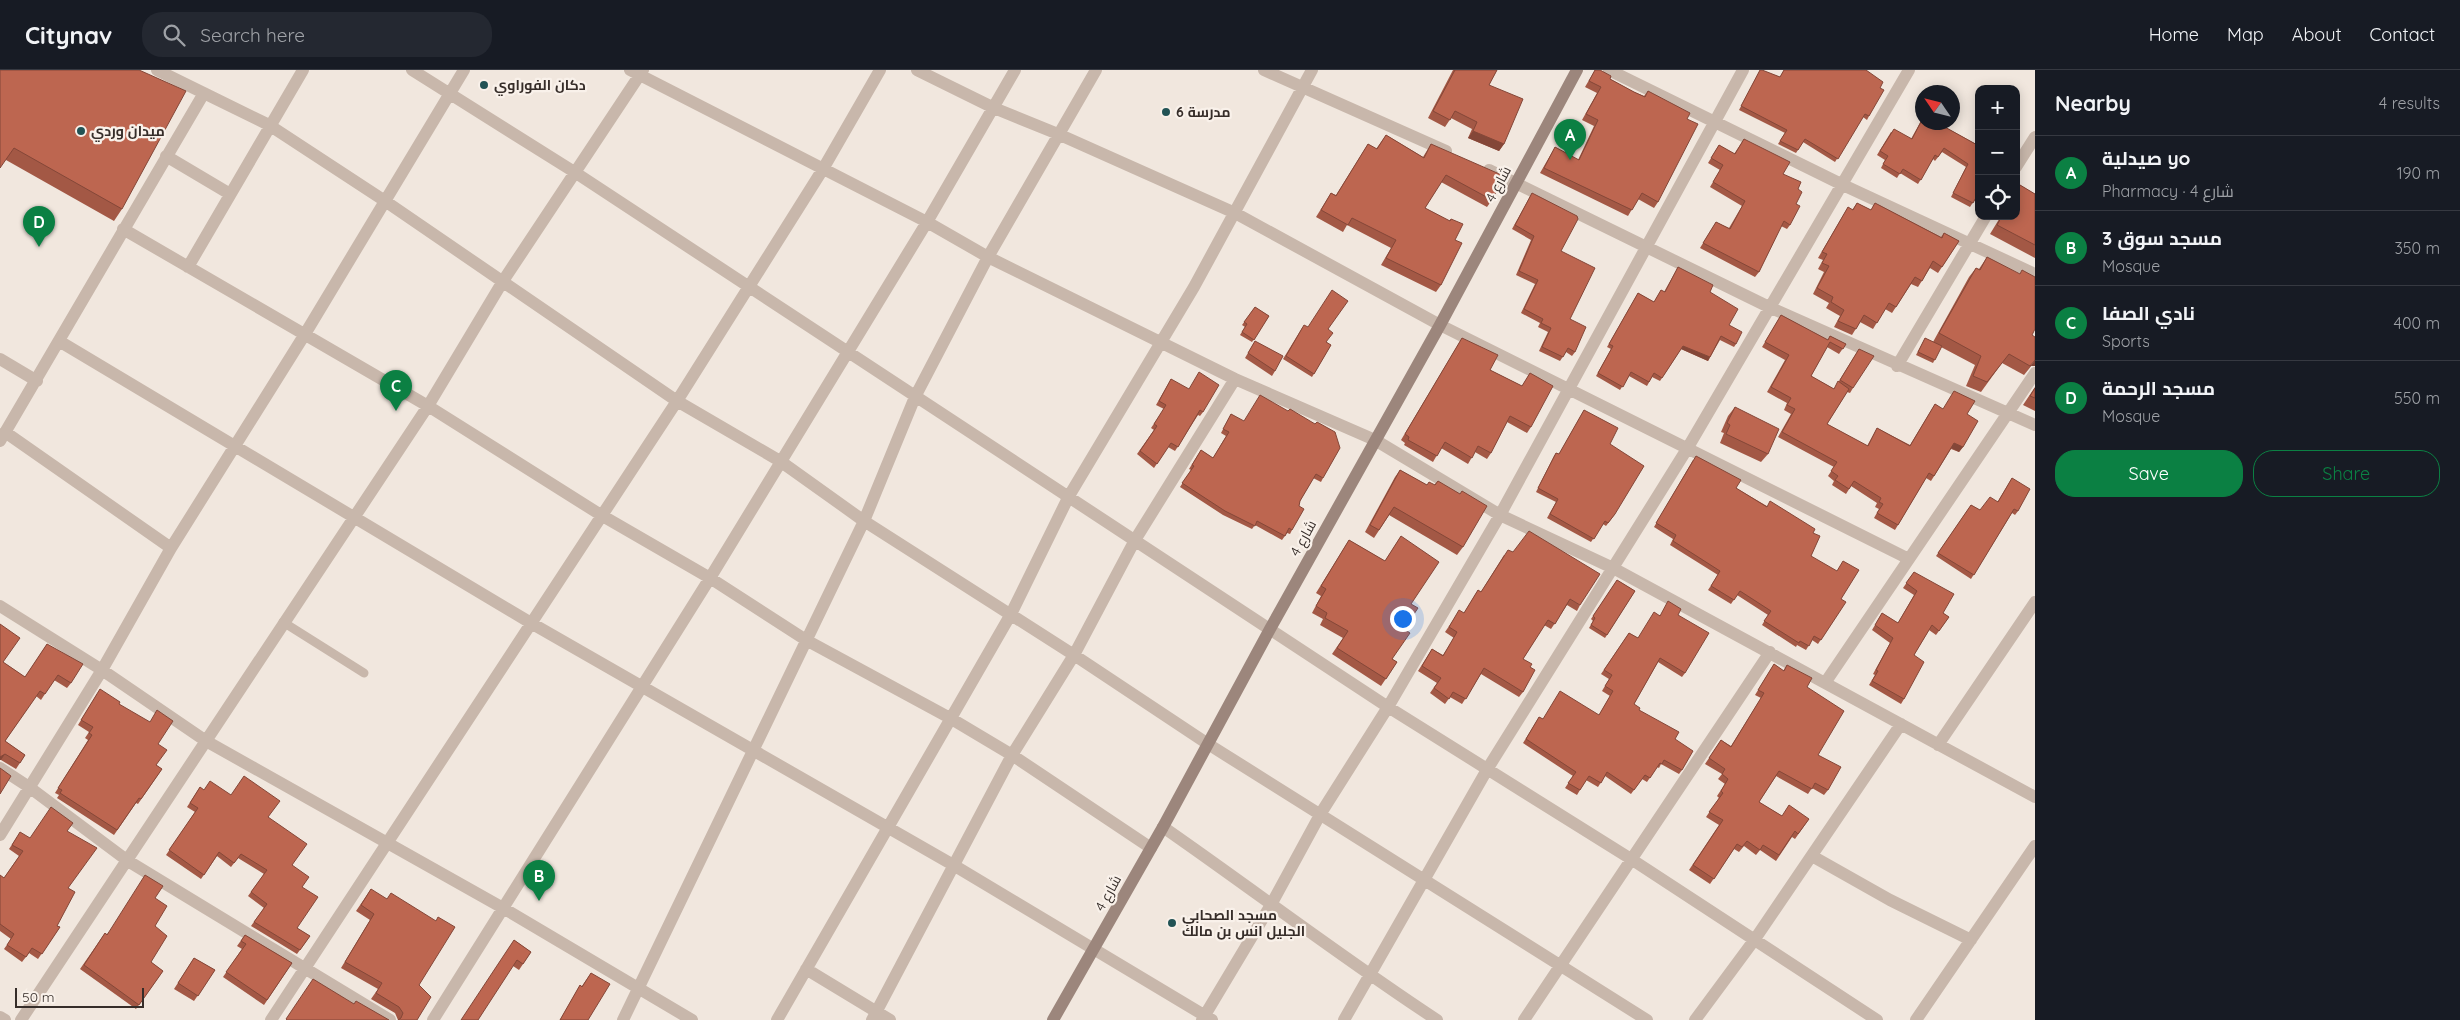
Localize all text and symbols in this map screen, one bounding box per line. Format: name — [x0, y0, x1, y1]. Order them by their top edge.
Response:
search box — [142, 12, 492, 57]
text: Citynav — [25, 20, 112, 50]
icon: search — [160, 21, 188, 49]
text: Search here — [200, 23, 305, 47]
text: Home — [2149, 23, 2199, 46]
text: Map — [2227, 23, 2264, 46]
text: About — [2292, 23, 2342, 46]
text: Contact — [2370, 23, 2435, 46]
place label: دكان الفوراوي — [494, 76, 586, 96]
marker: دكان الفوراوي — [478, 79, 490, 91]
north arrow — [1915, 85, 1960, 130]
map controls — [1975, 85, 2020, 220]
button: + — [1975, 85, 2020, 130]
text: Nearby — [2055, 90, 2131, 116]
text: 4 results — [2379, 93, 2440, 113]
place label: مدرسة 6 — [1176, 103, 1231, 121]
marker: مدرسة 6 — [1160, 106, 1172, 118]
pin: A — [1554, 119, 1586, 160]
place label: ميدان وردي — [91, 122, 165, 142]
marker: ميدان وردي — [75, 125, 87, 137]
button: − — [1975, 130, 2020, 175]
text: صيدلية yo — [2102, 146, 2190, 170]
street label: شارع 4 — [1481, 163, 1515, 205]
text: A — [2066, 163, 2076, 183]
text: 190 m — [2397, 163, 2440, 183]
button: locate — [1975, 175, 2020, 220]
text: Pharmacy · شارع 4 — [2102, 181, 2234, 201]
pin: D — [23, 206, 55, 247]
text: مسجد سوق 3 — [2102, 226, 2222, 250]
text: B — [2066, 238, 2076, 258]
text: 350 m — [2394, 238, 2440, 258]
text: Mosque — [2102, 256, 2160, 276]
text: نادي الصفا — [2102, 301, 2195, 325]
text: C — [2066, 313, 2076, 333]
text: 400 m — [2394, 313, 2440, 333]
text: Sports — [2102, 331, 2150, 351]
pin: C — [380, 370, 412, 411]
text: مسجد الرحمة — [2102, 376, 2215, 400]
text: D — [2065, 388, 2077, 408]
text: 550 m — [2394, 388, 2440, 408]
text: Mosque — [2102, 406, 2160, 426]
button: Save — [2055, 450, 2243, 497]
button: Share — [2253, 450, 2440, 497]
street label: شارع 4 — [1286, 517, 1320, 559]
your location — [1390, 606, 1416, 632]
pin: B — [523, 860, 555, 901]
street label: شارع 4 — [1091, 872, 1125, 914]
place label: مسجد الصحابي الجليل انس بن مالك — [1182, 906, 1305, 940]
marker: مسجد الصحابي الجليل انس بن مالك — [1166, 917, 1178, 929]
scale bar — [15, 985, 144, 1008]
text: 50 m — [22, 988, 55, 1006]

